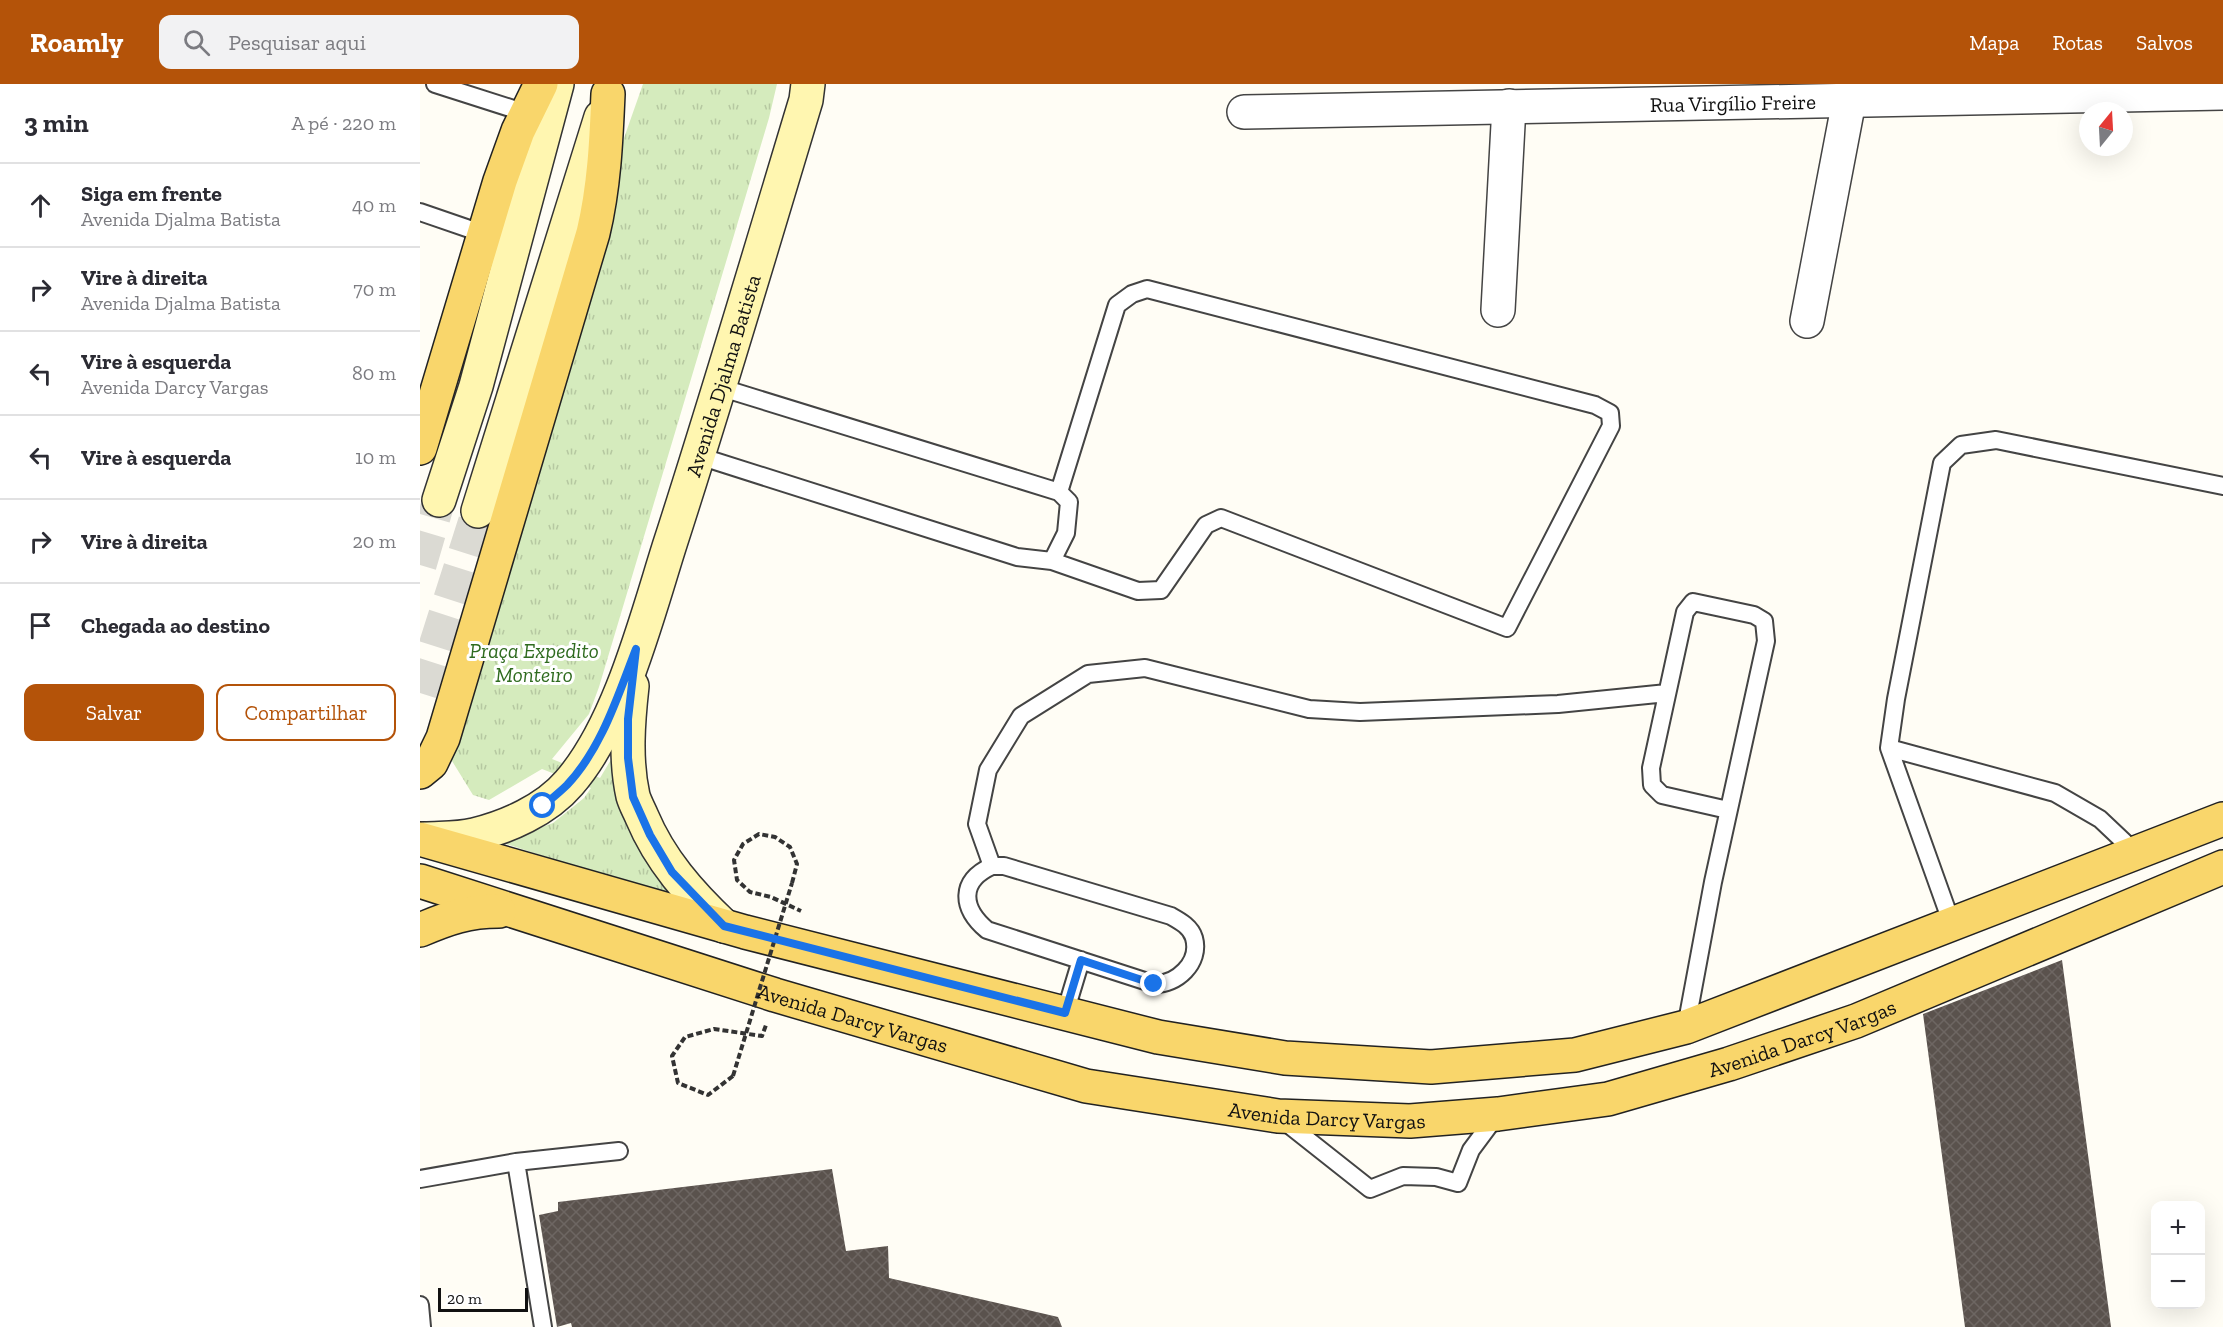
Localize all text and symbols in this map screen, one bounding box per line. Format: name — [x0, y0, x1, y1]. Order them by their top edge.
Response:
search box — [159, 15, 579, 69]
text: Roamly — [30, 26, 123, 59]
icon: search — [180, 26, 213, 59]
text: Pesquisar aqui — [228, 29, 366, 56]
text: Mapa — [1969, 30, 2019, 55]
text: Rotas — [2052, 30, 2103, 55]
text: Salvos — [2136, 30, 2193, 55]
street label: Rua Virgílio Freire — [1650, 88, 1816, 117]
north arrow — [2079, 102, 2133, 156]
text: 3 min — [24, 107, 89, 139]
text: A pé · 220 m — [291, 111, 396, 135]
text: Siga em frente — [81, 180, 222, 207]
icon: ahead — [24, 189, 57, 222]
text: 40 m — [352, 193, 396, 217]
text: Avenida Djalma Batista — [81, 207, 281, 231]
text: Vire à direita — [81, 264, 208, 291]
street label: Avenida Djalma Batista — [680, 271, 765, 479]
icon: right — [24, 273, 57, 306]
text: 70 m — [353, 277, 396, 301]
text: Avenida Djalma Batista — [81, 291, 281, 315]
text: Vire à esquerda — [81, 348, 231, 375]
icon: left — [24, 357, 57, 390]
text: 80 m — [352, 361, 396, 385]
text: Avenida Darcy Vargas — [81, 375, 269, 399]
icon: left — [24, 441, 57, 474]
text: Vire à esquerda — [81, 444, 231, 471]
text: 10 m — [355, 445, 396, 469]
icon: right — [24, 525, 57, 558]
text: Vire à direita — [81, 528, 208, 555]
text: 20 m — [352, 529, 396, 553]
icon: arrive — [24, 609, 57, 642]
text: Chegada ao destino — [81, 612, 270, 639]
park label: Praça Expedito Monteiro — [469, 638, 599, 687]
button: Salvar — [24, 684, 204, 741]
button: Compartilhar — [216, 684, 396, 741]
route start — [529, 792, 555, 818]
route end — [1140, 970, 1166, 996]
street label: Avenida Darcy Vargas — [755, 978, 951, 1057]
street label: Avenida Darcy Vargas — [1705, 993, 1899, 1082]
street label: Avenida Darcy Vargas — [1227, 1096, 1426, 1134]
map controls — [2151, 1201, 2205, 1309]
button: + — [2151, 1201, 2205, 1255]
button: − — [2151, 1255, 2205, 1309]
scale bar — [438, 1285, 528, 1312]
text: 20 m — [447, 1289, 482, 1308]

